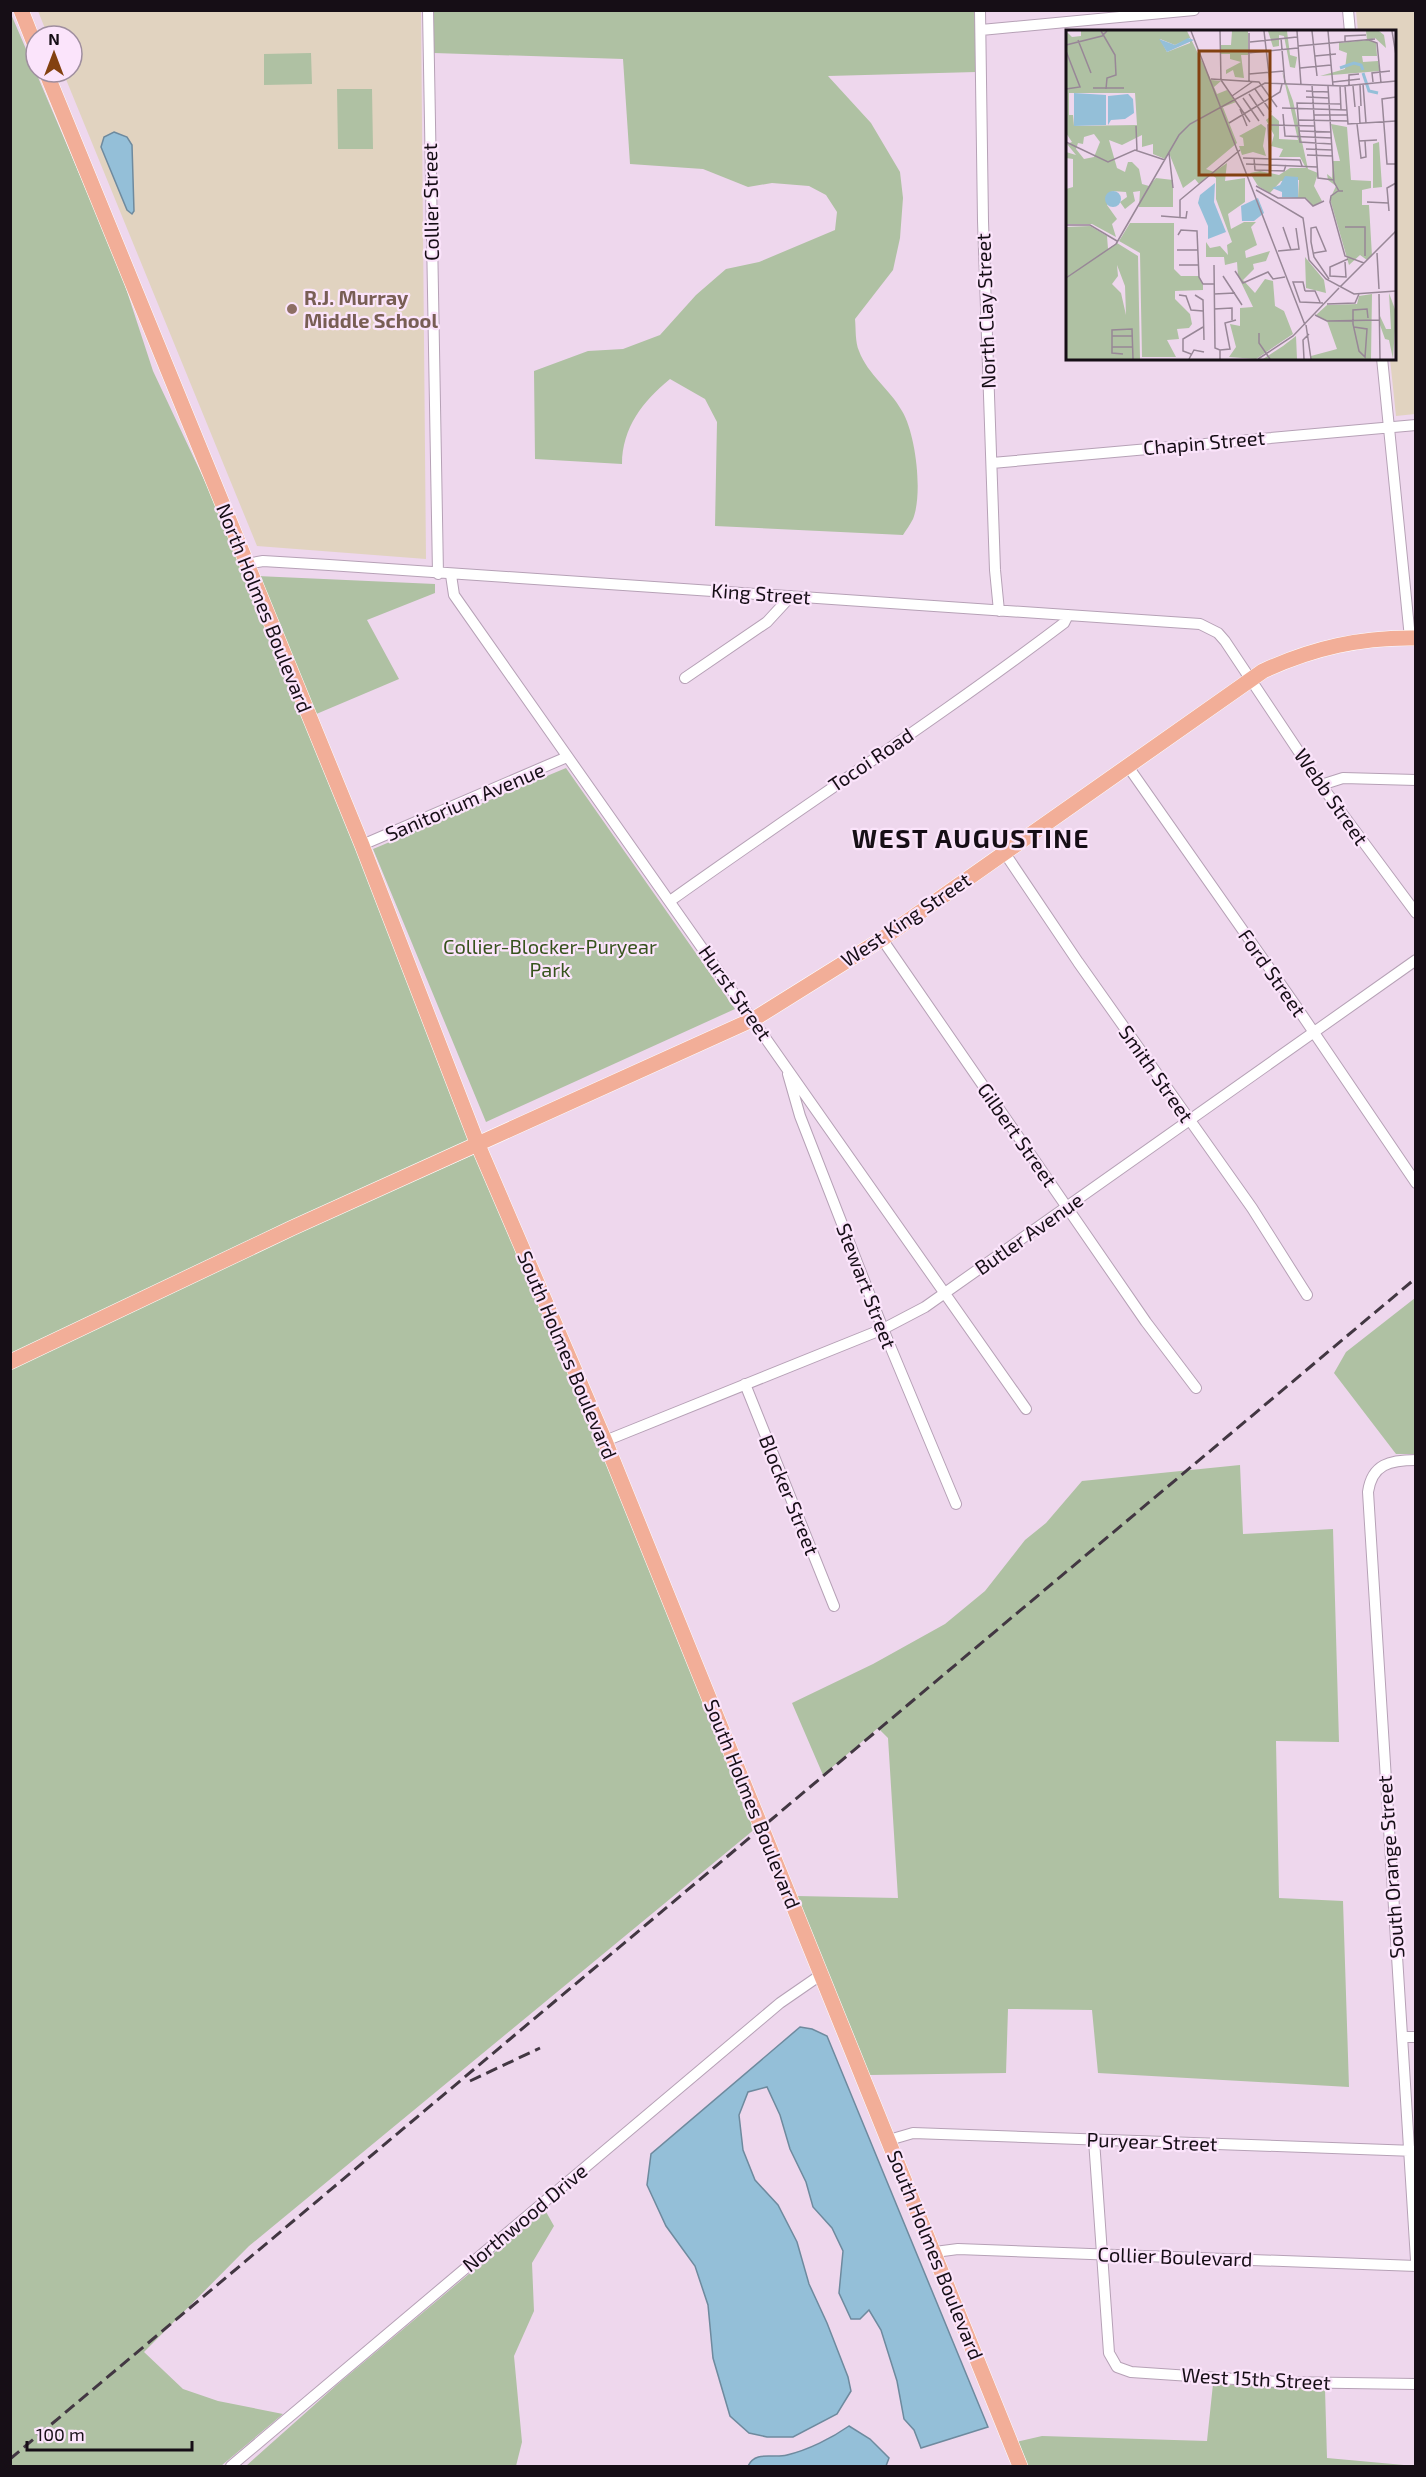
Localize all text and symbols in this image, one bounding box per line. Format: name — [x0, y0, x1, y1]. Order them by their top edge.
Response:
north arrow — [24, 24, 84, 84]
text: N — [48, 29, 60, 48]
inset map — [1066, 30, 1396, 360]
street label: Collier Street — [417, 142, 443, 261]
street label: North Clay Street — [970, 232, 1000, 389]
place label: R.J. Murray Middle School — [304, 285, 438, 332]
marker: R.J. Murray Middle School — [285, 302, 299, 316]
street label: Chapin Street — [1142, 425, 1266, 459]
street label: North Holmes Boulevard — [212, 500, 318, 716]
street label: King Street — [711, 578, 812, 608]
street label: Tocoi Road — [823, 722, 917, 796]
street label: Webb Street — [1290, 744, 1374, 850]
street label: Sanitorium Avenue — [381, 757, 548, 845]
district label: WEST AUGUSTINE — [852, 822, 1090, 853]
street label: West King Street — [836, 867, 975, 971]
street label: Ford Street — [1234, 924, 1312, 1021]
park label: Collier-Blocker-Puryear Park — [443, 934, 657, 981]
street label: Hurst Street — [694, 940, 778, 1045]
street label: Smith Street — [1115, 1020, 1199, 1127]
street label: Gilbert Street — [973, 1078, 1063, 1191]
street label: Butler Avenue — [970, 1187, 1087, 1279]
street label: Stewart Street — [832, 1219, 902, 1352]
street label: South Holmes Boulevard — [513, 1247, 623, 1462]
street label: Blocker Street — [755, 1431, 825, 1559]
street label: South Holmes Boulevard — [700, 1695, 806, 1912]
street label: South Orange Street — [1372, 1774, 1408, 1959]
street label: Puryear Street — [1086, 2127, 1218, 2155]
street label: South Holmes Boulevard — [883, 2146, 989, 2363]
street label: Northwood Drive — [457, 2158, 592, 2276]
street label: Collier Boulevard — [1097, 2241, 1253, 2271]
street label: West 15th Street — [1181, 2362, 1332, 2394]
scale bar — [27, 2414, 192, 2452]
text: 100 m — [36, 2423, 85, 2445]

